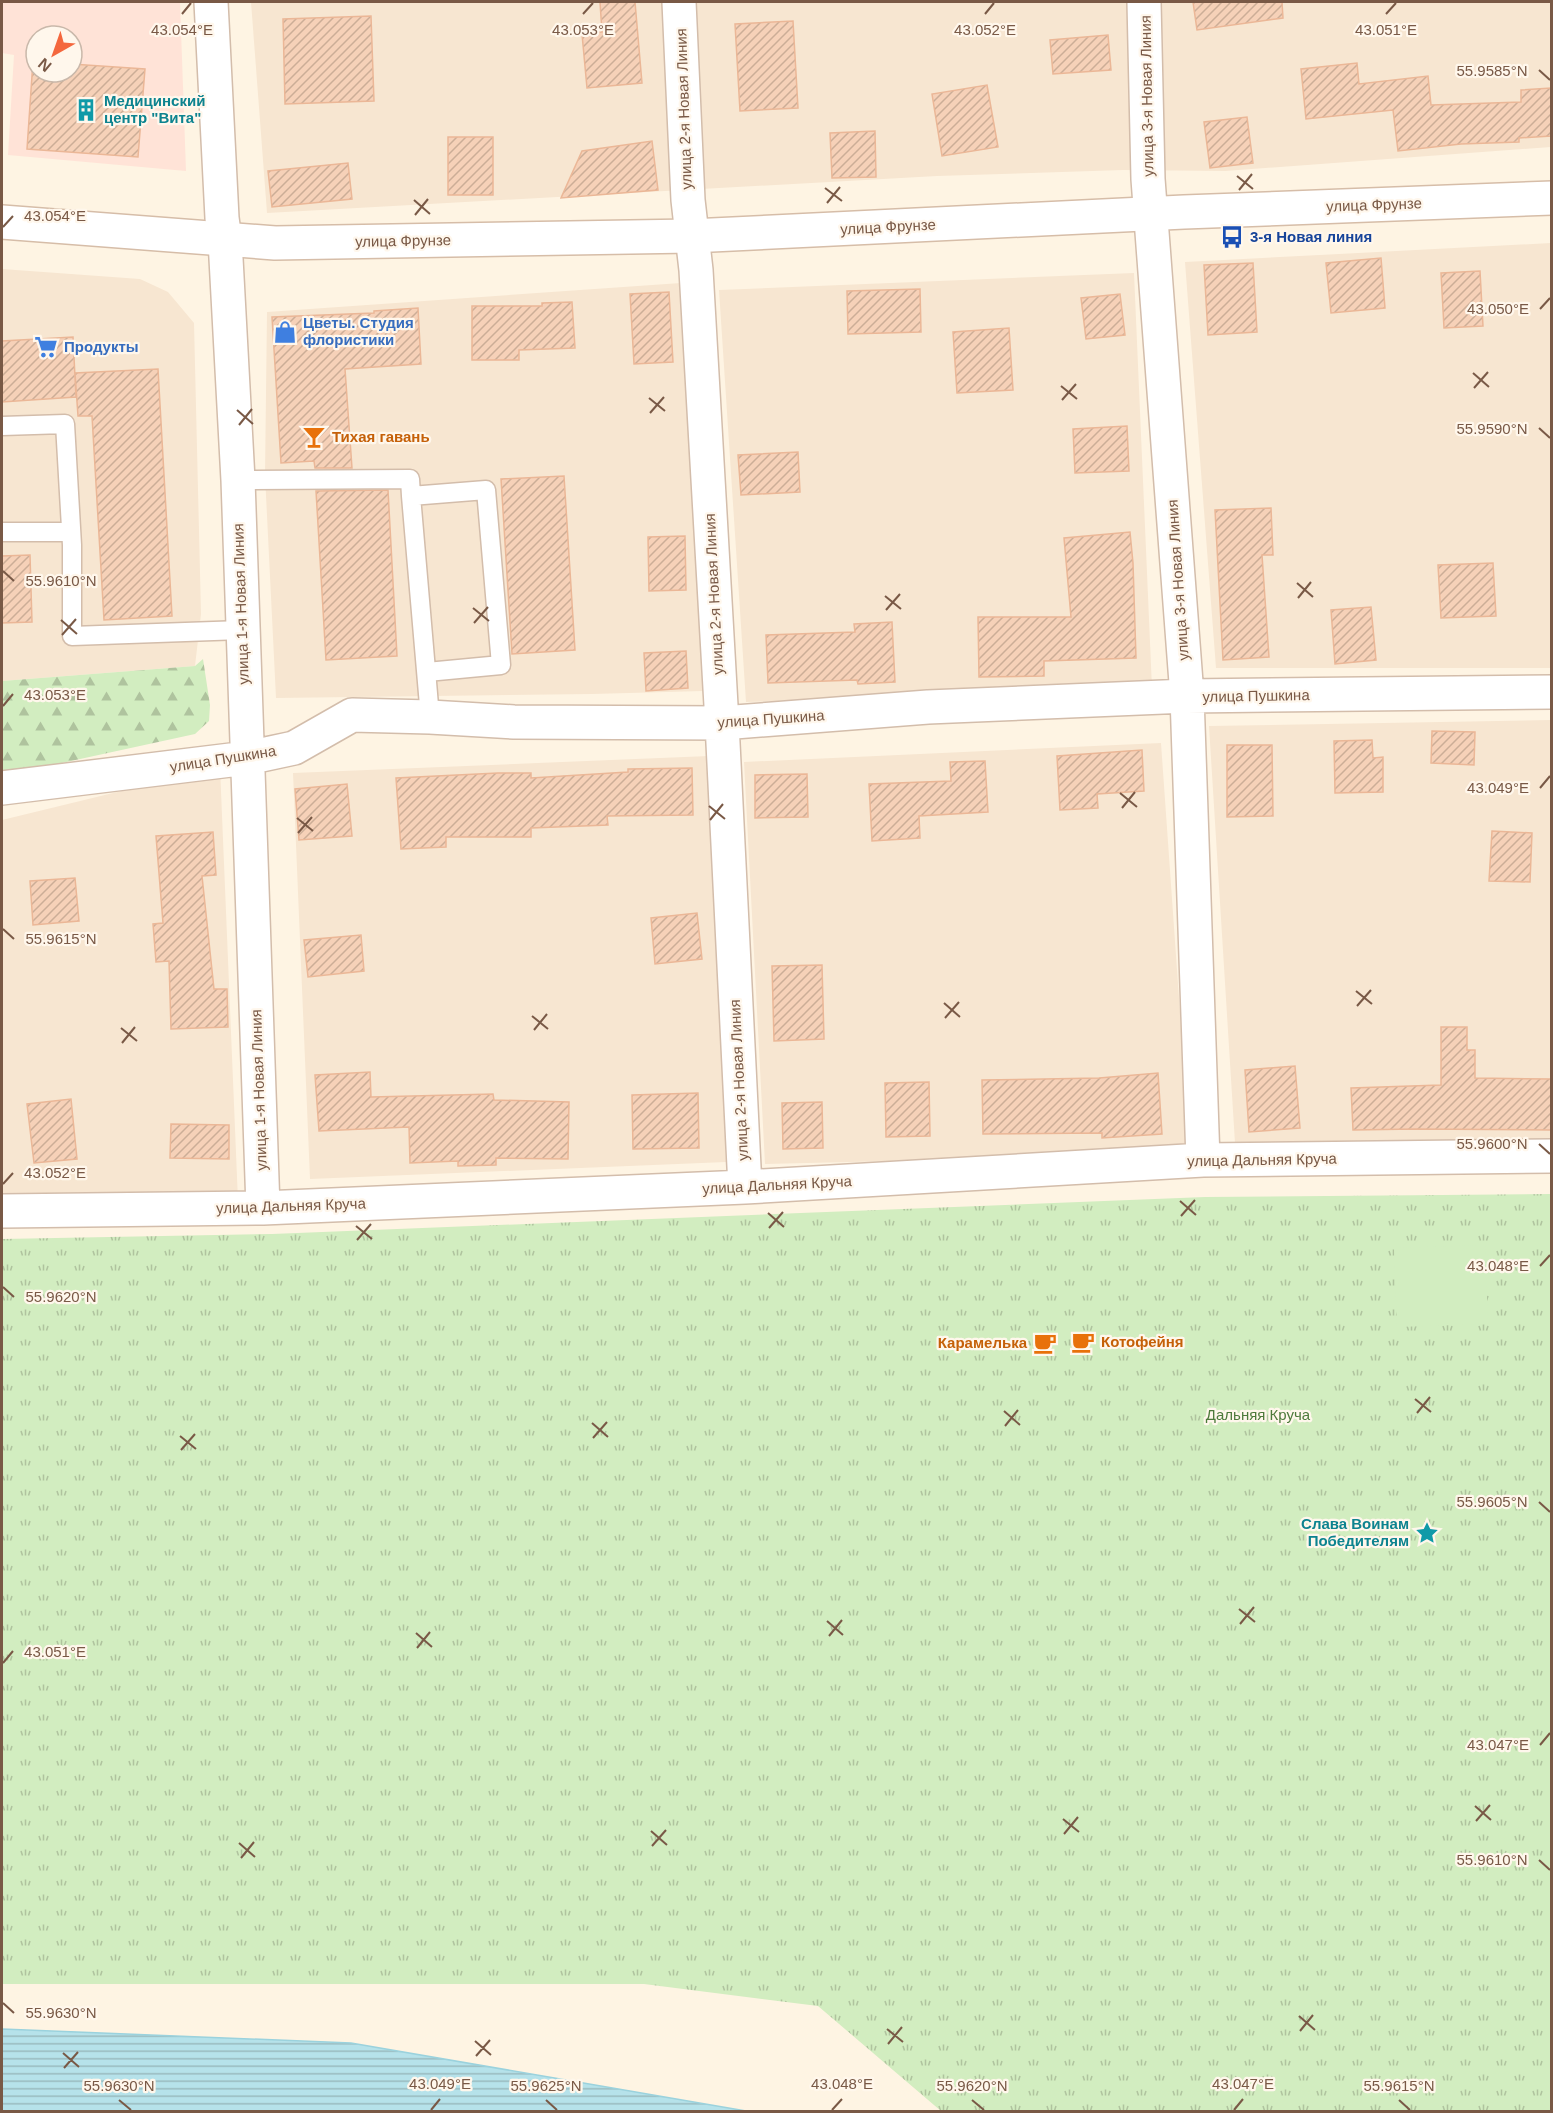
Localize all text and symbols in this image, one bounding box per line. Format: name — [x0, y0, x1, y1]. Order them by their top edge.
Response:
street label: улица 3-я Новая Линия — [1137, 15, 1156, 177]
text: 43.054°E — [151, 21, 213, 38]
text: 43.053°E — [552, 21, 614, 38]
text: 43.052°E — [954, 21, 1016, 38]
text: 43.051°E — [1355, 21, 1417, 38]
north arrow — [24, 24, 84, 84]
street label: улица 2-я Новая Линия — [672, 28, 695, 190]
text: N — [35, 55, 55, 75]
text: 55.9585°N — [1456, 62, 1528, 79]
place label: Медицинский центр "Вита" — [104, 92, 205, 126]
building icon: Медицинский центр "Вита" — [73, 97, 99, 123]
street label: улица Фрунзе — [1326, 194, 1422, 215]
text: 43.054°E — [24, 207, 86, 224]
street label: улица Фрунзе — [840, 216, 936, 237]
bus stop icon: 3-я Новая линия — [1219, 224, 1245, 250]
place label: 3-я Новая линия — [1250, 228, 1372, 245]
street label: улица Фрунзе — [355, 231, 451, 250]
text: 43.050°E — [1467, 300, 1529, 317]
place label: Цветы. Студия флористики — [303, 314, 414, 348]
shop icon: Цветы. Студия флористики — [272, 319, 298, 345]
supermarket icon: Продукты — [33, 334, 59, 360]
place label: Продукты — [64, 338, 139, 355]
text: 55.9590°N — [1456, 420, 1528, 437]
bar icon: Тихая гавань — [301, 424, 327, 450]
place label: Тихая гавань — [332, 428, 430, 445]
street label: улица 3-я Новая Линия — [1163, 499, 1192, 661]
street label: улица 2-я Новая Линия — [701, 513, 726, 675]
street label: улица 1-я Новая Линия — [229, 523, 252, 685]
text: 55.9610°N — [25, 572, 97, 589]
text: 43.053°E — [24, 686, 86, 703]
street label: улица Пушкина — [1202, 686, 1310, 705]
street label: улица Пушкина — [717, 706, 826, 731]
street label: улица Пушкина — [169, 742, 278, 775]
text: 43.049°E — [1467, 779, 1529, 796]
text: 55.9615°N — [25, 930, 97, 947]
street label: улица 2-я Новая Линия — [726, 999, 751, 1161]
street label: улица 1-я Новая Линия — [247, 1009, 270, 1171]
text: 55.9600°N — [1456, 1135, 1528, 1152]
street label: улица Дальняя Круча — [1187, 1150, 1338, 1169]
text: 43.052°E — [24, 1164, 86, 1181]
street label: улица Дальняя Круча — [702, 1172, 853, 1197]
street label: улица Дальняя Круча — [216, 1194, 367, 1217]
text: 43.048°E — [1467, 1257, 1529, 1274]
text: 55.9620°N — [25, 1288, 97, 1305]
cafe icon: Котофейня — [1070, 1329, 1096, 1355]
cafe icon: Карамелька — [1032, 1330, 1058, 1356]
place label: Котофейня — [1101, 1333, 1184, 1350]
place label: Карамелька — [938, 1334, 1028, 1351]
park label: Дальняя Круча — [1206, 1406, 1311, 1423]
text: 55.9605°N — [1456, 1493, 1528, 1510]
place label: Слава Воинам Победителям — [1301, 1515, 1409, 1549]
place icon: Слава Воинам Победителям — [1414, 1520, 1440, 1546]
text: 43.051°E — [24, 1643, 86, 1660]
text: 43.047°E — [1467, 1736, 1529, 1753]
text: 55.9610°N — [1456, 1851, 1528, 1868]
text: 55.9630°N — [25, 2004, 97, 2021]
text: 43.049°E — [409, 2075, 471, 2092]
text: 43.048°E — [811, 2075, 873, 2092]
text: 43.047°E — [1212, 2075, 1274, 2092]
text: 55.9630°N — [83, 2077, 155, 2094]
text: 55.9625°N — [510, 2077, 582, 2094]
text: 55.9620°N — [936, 2077, 1008, 2094]
text: 55.9615°N — [1363, 2077, 1435, 2094]

